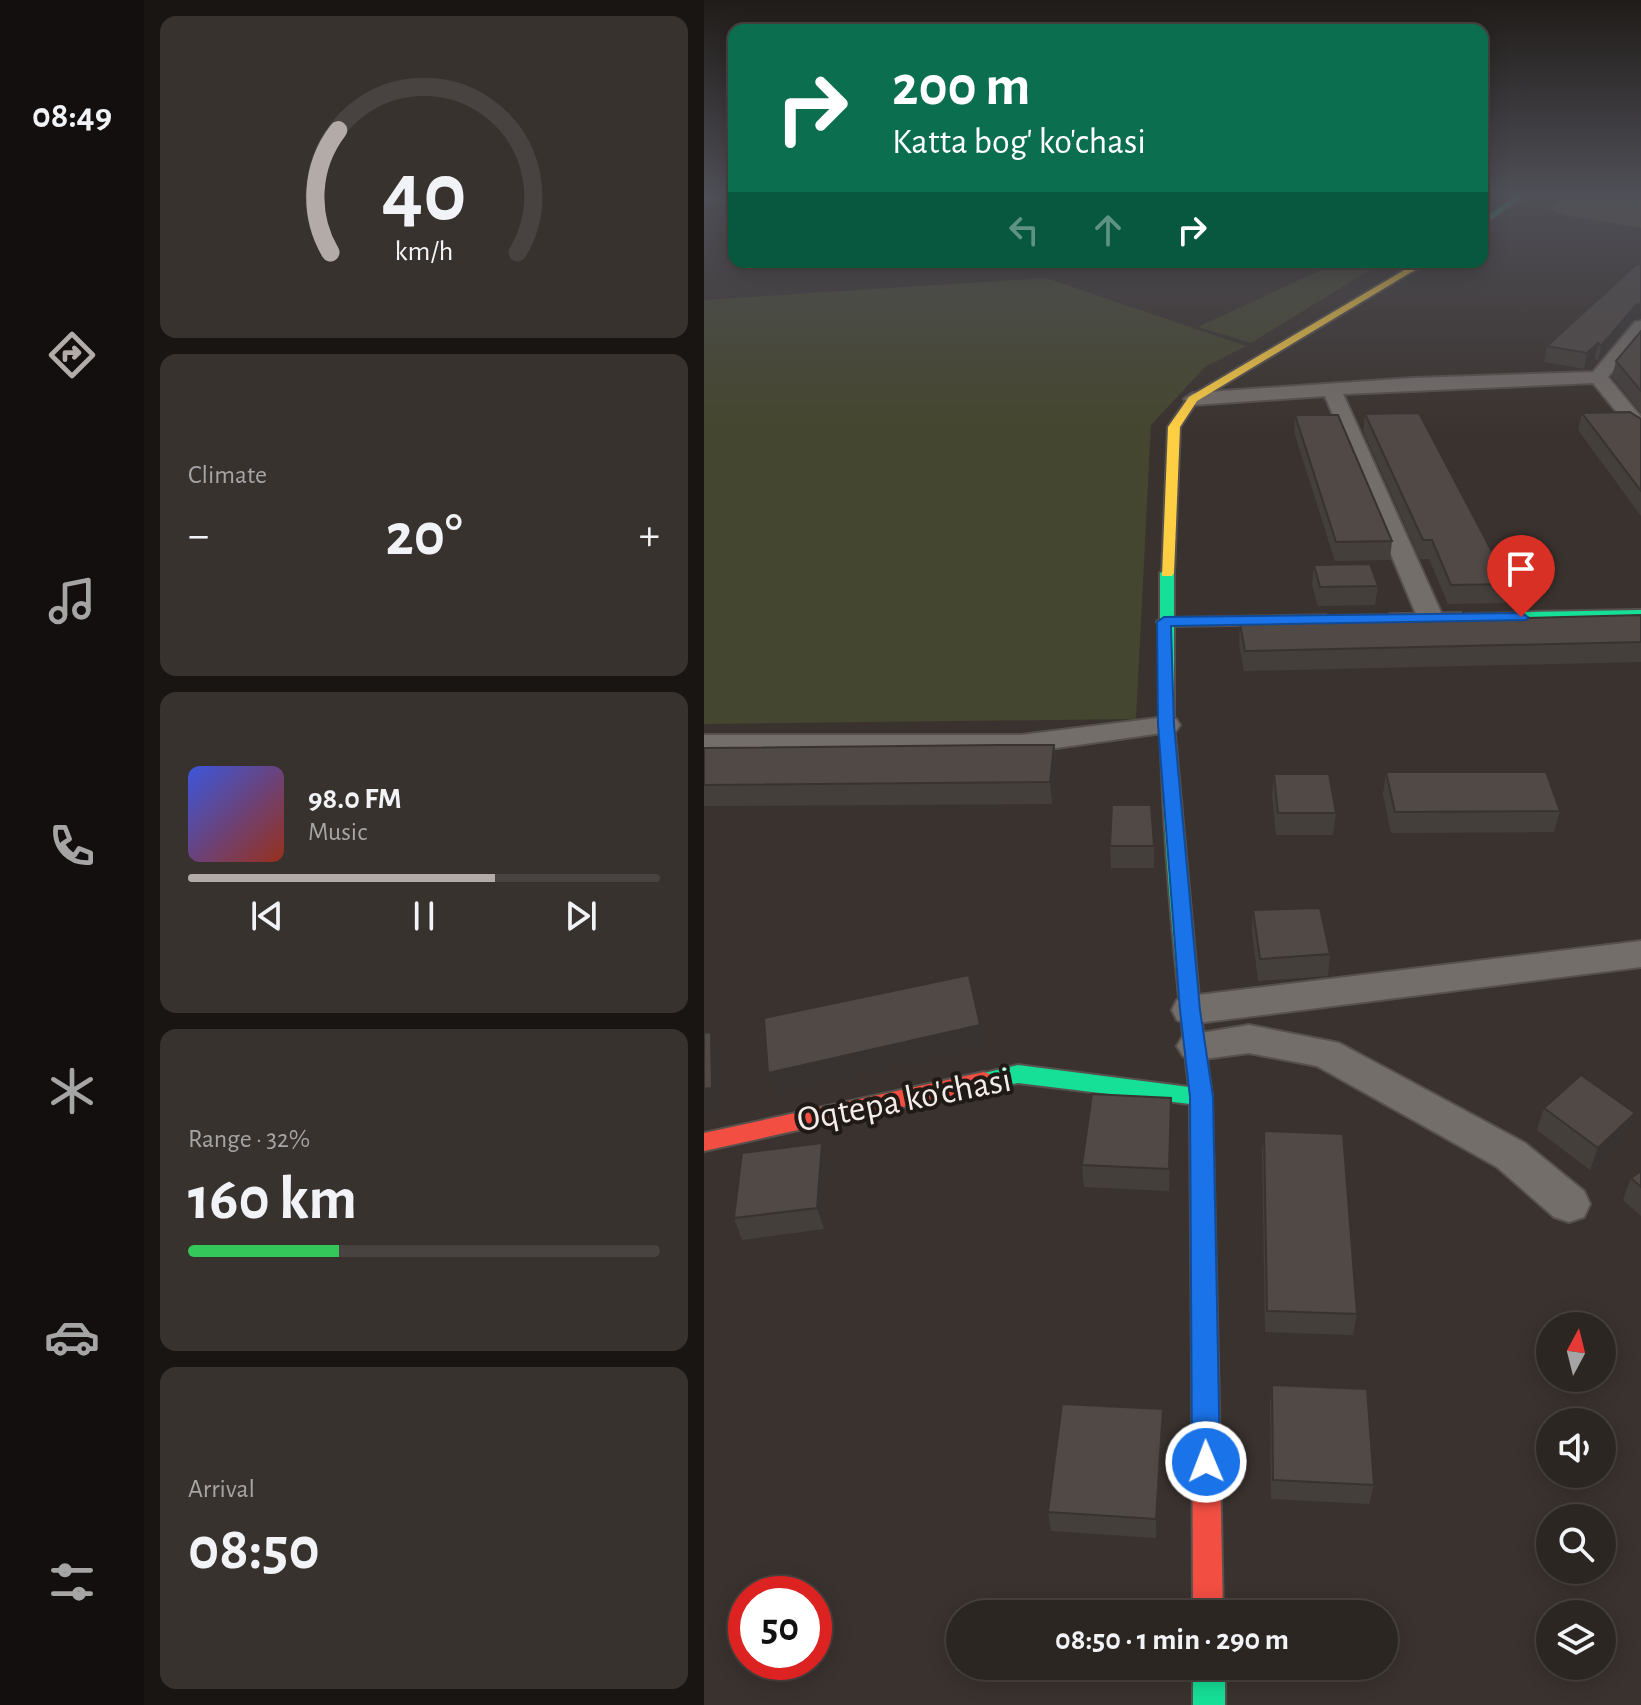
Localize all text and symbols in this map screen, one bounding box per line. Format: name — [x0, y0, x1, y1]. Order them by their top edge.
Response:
icon: right — [760, 56, 864, 160]
text: 200 m — [892, 59, 1030, 115]
text: 08:49 — [32, 98, 112, 134]
text: Katta bog' ko'chasi — [892, 124, 1146, 160]
text: 40 — [381, 151, 467, 235]
icon: left — [1002, 208, 1046, 252]
icon: ahead — [1086, 208, 1130, 252]
icon: right — [1170, 208, 1214, 252]
text: km/h — [395, 237, 453, 266]
icon: directions — [44, 327, 100, 383]
text: Climate — [188, 462, 267, 488]
text: 20° — [385, 506, 463, 566]
text: − — [188, 514, 209, 558]
text: + — [639, 514, 660, 558]
pin — [1487, 535, 1555, 617]
icon: arrive — [1499, 547, 1543, 591]
icon: music — [44, 573, 100, 629]
text: 98.0 FM — [308, 784, 402, 814]
icon: phone — [44, 818, 100, 874]
text: Music — [308, 819, 367, 845]
icon: previous — [245, 894, 289, 938]
icon: pause — [402, 894, 446, 938]
icon: next — [559, 894, 603, 938]
street label: Oqtepa ko'chasi — [794, 1062, 1014, 1138]
icon: climate — [44, 1063, 100, 1119]
text: Range · 32% — [188, 1126, 310, 1152]
text: 160 km — [188, 1170, 357, 1230]
icon: car — [44, 1309, 100, 1365]
north arrow — [1536, 1312, 1616, 1392]
map controls — [1536, 1312, 1616, 1680]
button: sound — [1536, 1408, 1616, 1488]
position arrow — [1164, 1420, 1248, 1504]
text: Arrival — [188, 1476, 255, 1502]
button: search — [1536, 1504, 1616, 1584]
text: 08:50 — [188, 1520, 320, 1580]
icon: filters — [44, 1554, 100, 1610]
speed limit sign: 50 — [728, 1576, 832, 1680]
button: layers — [1536, 1600, 1616, 1680]
text: 08:50 · 1 min · 290 m — [1055, 1625, 1289, 1655]

